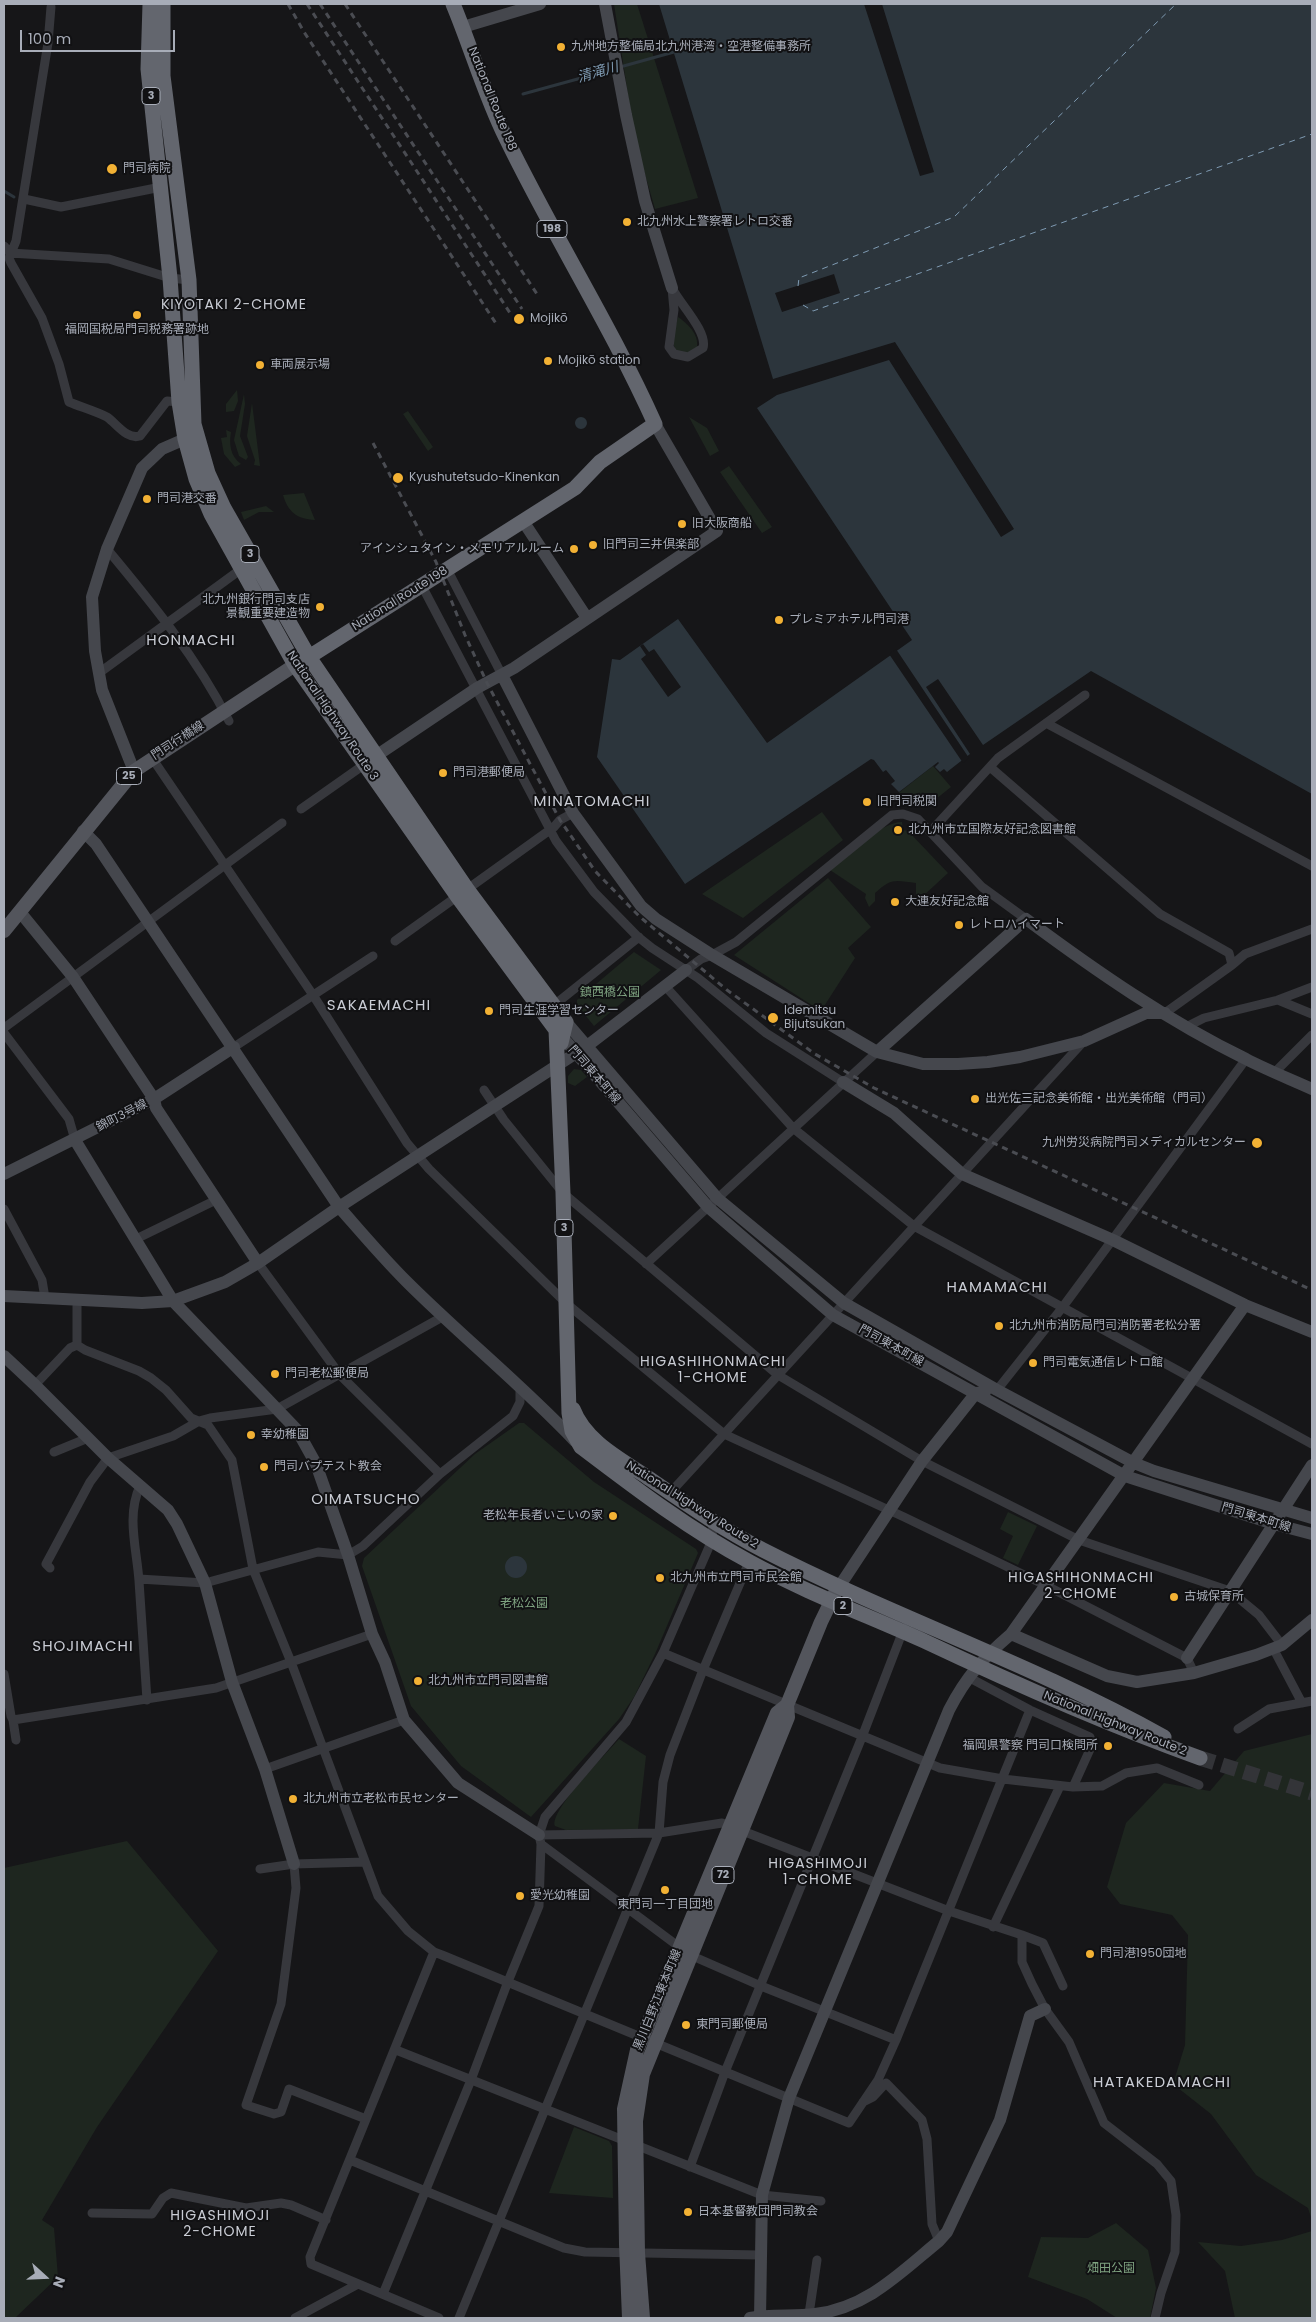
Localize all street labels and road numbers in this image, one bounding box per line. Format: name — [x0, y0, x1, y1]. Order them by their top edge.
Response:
street label: National Route 198 — [465, 45, 519, 153]
road number: 3 — [142, 88, 160, 104]
road number: 198 — [537, 220, 567, 238]
road number: 3 — [241, 546, 259, 562]
street label: National Route 198 — [349, 564, 451, 634]
street label: National Highway Route 3 — [283, 648, 381, 784]
street label: 門司行橋線 — [149, 719, 207, 763]
road number: 25 — [116, 768, 142, 784]
street label: 門司東本町線 — [565, 1043, 623, 1107]
street label: 錦町3号線 — [94, 1097, 150, 1135]
road number: 3 — [555, 1220, 573, 1236]
street label: 門司東本町線 — [856, 1322, 926, 1370]
street label: National Highway Route 2 — [623, 1458, 761, 1552]
street label: 門司東本町線 — [1219, 1501, 1293, 1535]
road number: 2 — [834, 1598, 852, 1614]
street label: National Highway Route 2 — [1041, 1689, 1189, 1759]
road number: 72 — [712, 1866, 734, 1884]
street label: 黒川白野江東本町線 — [631, 1947, 685, 2053]

